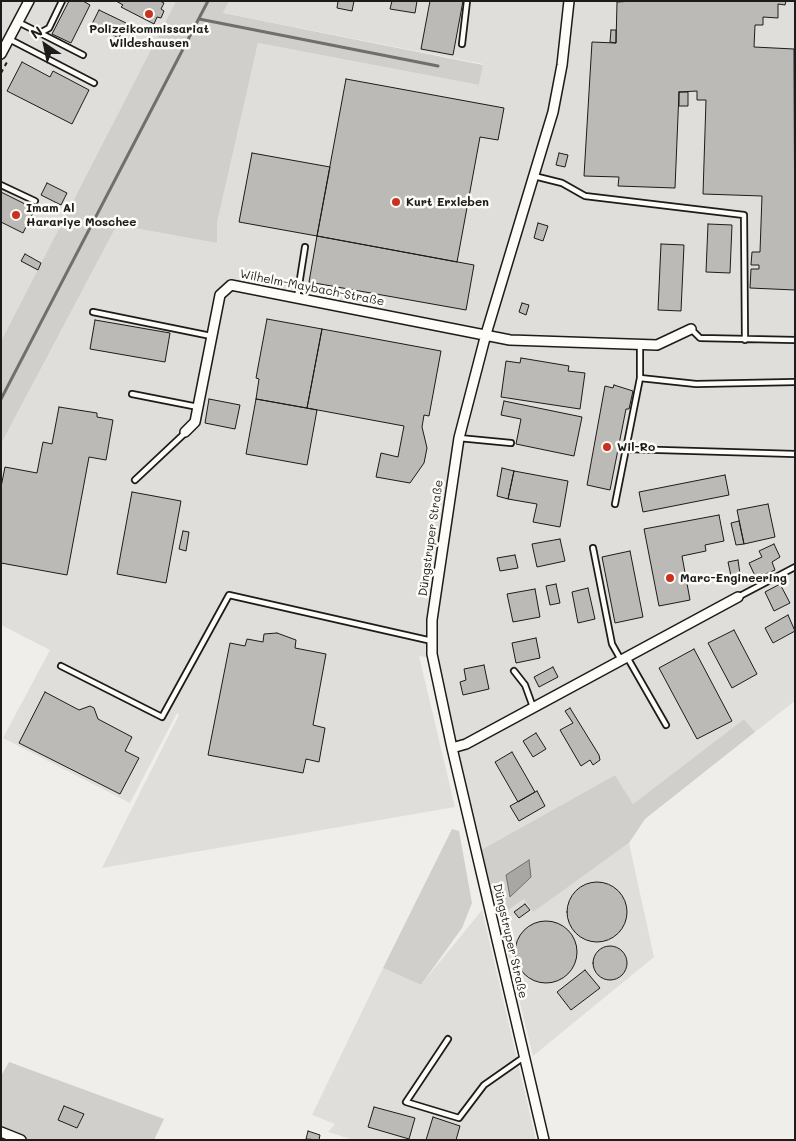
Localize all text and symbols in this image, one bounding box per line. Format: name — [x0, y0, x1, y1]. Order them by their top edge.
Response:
marker: Polizeikommissariat Wildeshausen — [143, 8, 155, 20]
north arrow — [20, 20, 70, 70]
text: N — [27, 21, 46, 43]
place label: Polizeikommissariat Wildeshausen — [89, 22, 209, 50]
place label: Kurt Erxleben — [406, 195, 489, 209]
marker: Kurt Erxleben — [390, 196, 402, 208]
place label: Imam Al Harariye Moschee — [26, 201, 136, 229]
marker: Imam Al Harariye Moschee — [10, 209, 22, 221]
street label: Wilhelm-Maybach-Straße — [239, 267, 385, 309]
place label: Wil-Ro — [617, 440, 655, 454]
marker: Wil-Ro — [601, 441, 613, 453]
street label: Düngstruper Straße — [416, 479, 446, 597]
place label: Marc-Engineering — [680, 571, 787, 585]
marker: Marc-Engineering — [664, 572, 676, 584]
street label: Düngstruper Straße — [490, 882, 530, 1000]

